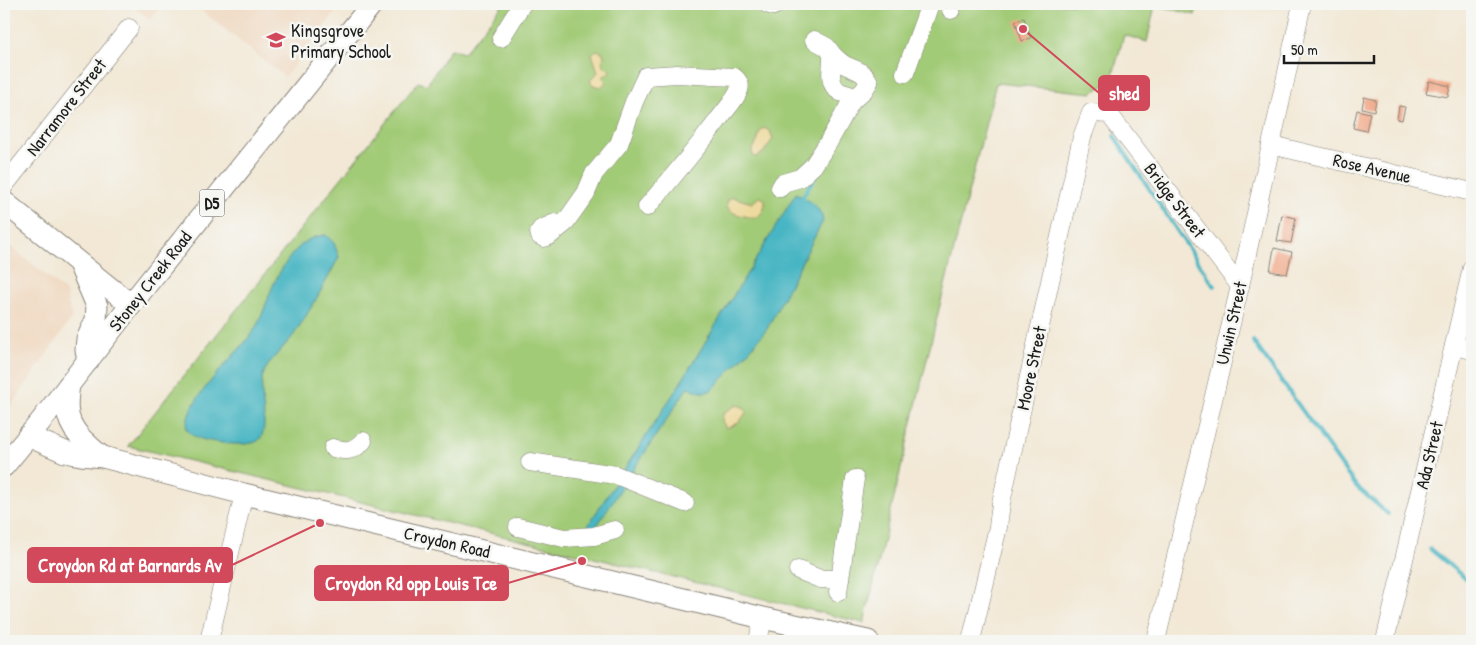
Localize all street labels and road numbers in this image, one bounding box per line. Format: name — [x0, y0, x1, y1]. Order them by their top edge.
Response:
street label: Narramore Street — [20, 53, 112, 161]
street label: Rose Avenue — [1331, 147, 1413, 189]
street label: Bridge Street — [1138, 157, 1212, 243]
road number: D5 — [200, 190, 224, 217]
street label: Stoney Creek Road — [103, 226, 197, 336]
street label: Unwin Street — [1209, 278, 1253, 367]
street label: Moore Street — [1010, 323, 1052, 412]
street label: Ada Street — [1409, 418, 1449, 491]
street label: Croydon Road — [401, 520, 493, 564]

